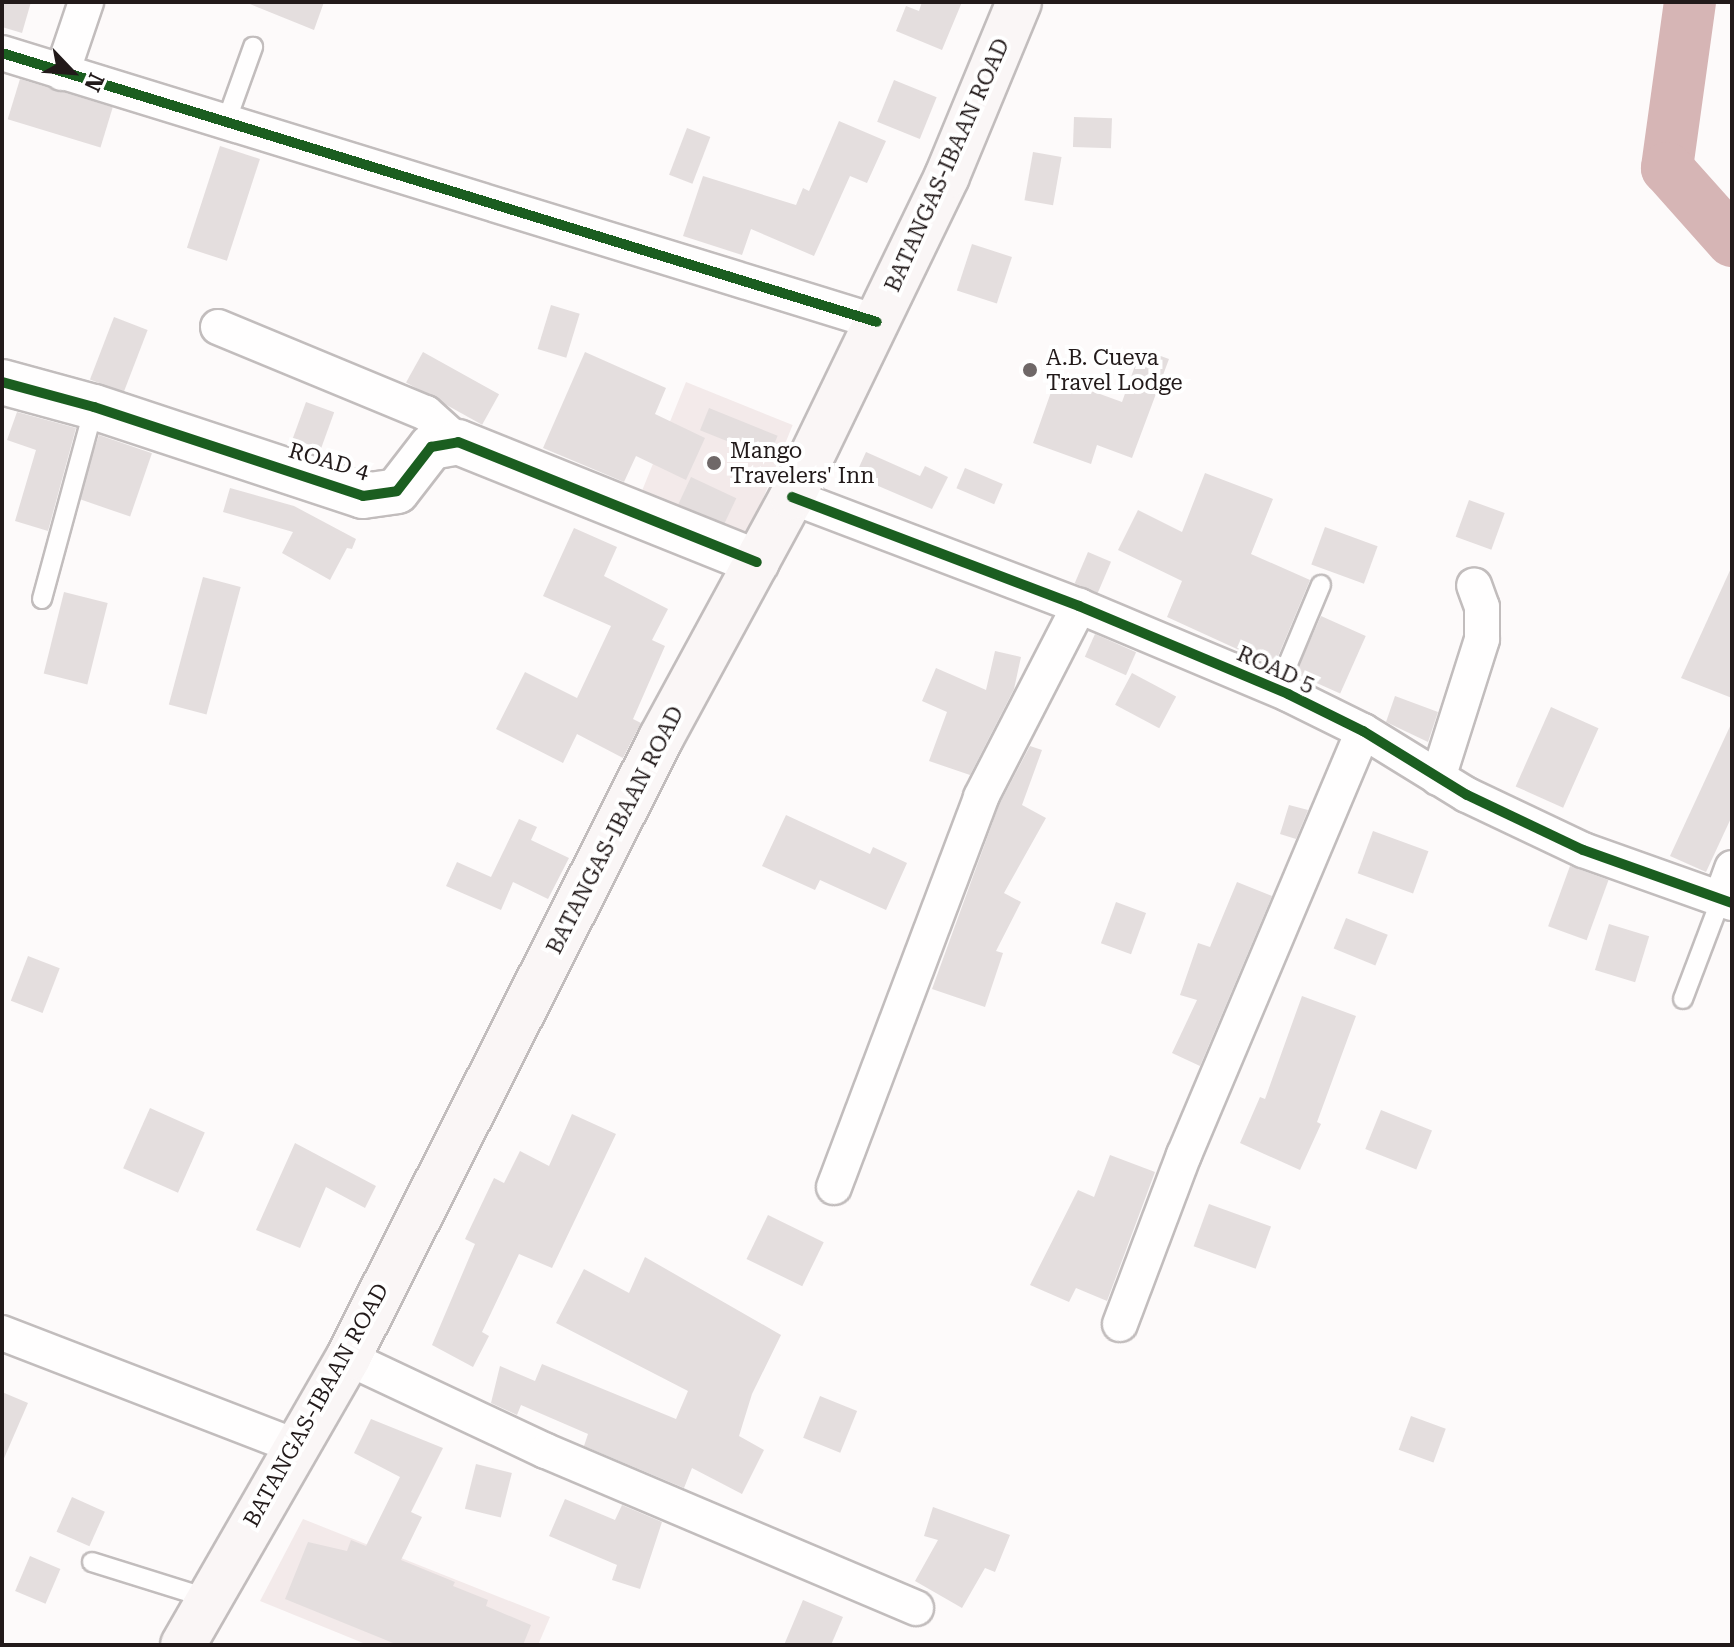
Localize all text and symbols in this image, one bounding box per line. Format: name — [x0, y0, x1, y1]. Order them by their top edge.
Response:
north arrow — [32, 32, 112, 112]
street label: BATANGAS-IBAAN ROAD — [879, 34, 1015, 296]
text: N — [79, 69, 109, 95]
place label: A.B. Cueva Travel Lodge — [1046, 344, 1183, 396]
marker: A.B. Cueva Travel Lodge — [1021, 361, 1039, 379]
street label: ROAD 4 — [286, 437, 372, 485]
place label: Mango Travelers' Inn — [730, 437, 874, 488]
marker: Mango Travelers' Inn — [705, 454, 723, 472]
street label: ROAD 5 — [1233, 640, 1319, 698]
street label: BATANGAS-IBAAN ROAD — [541, 702, 689, 958]
street label: BATANGAS-IBAAN ROAD — [238, 1279, 394, 1531]

